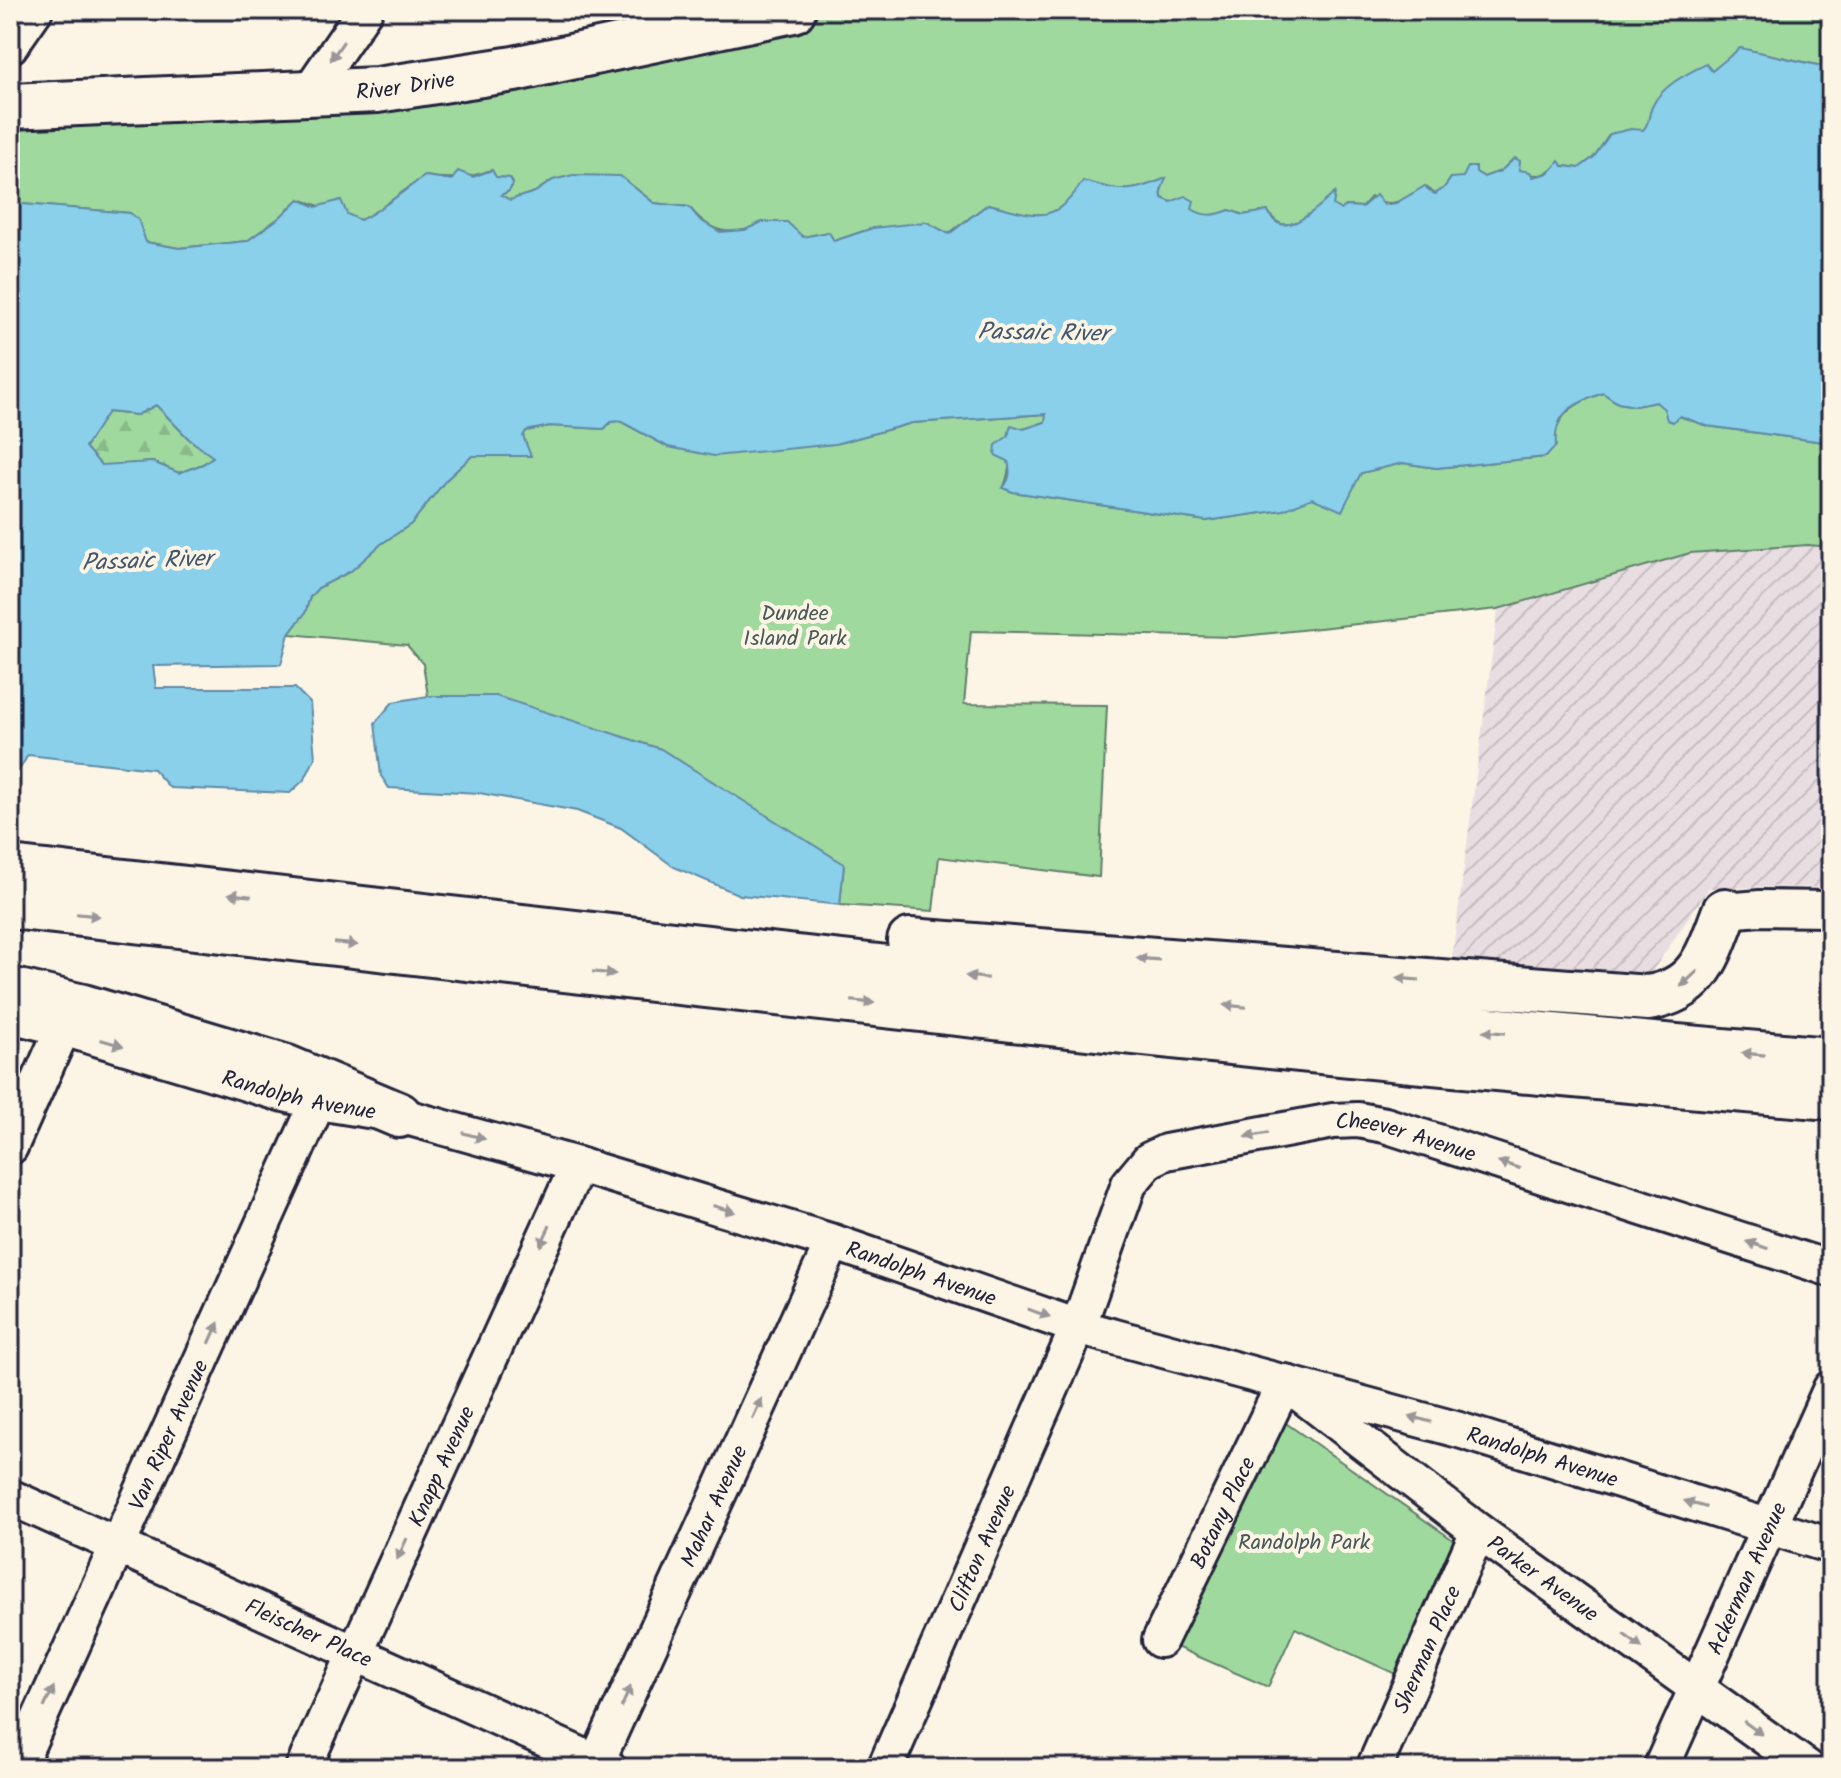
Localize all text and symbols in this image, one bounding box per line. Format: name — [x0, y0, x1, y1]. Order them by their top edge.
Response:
one-way arrow — [330, 41, 345, 62]
street label: River Drive — [355, 63, 458, 111]
water label: Passaic River — [977, 313, 1114, 354]
water label: Passaic River — [81, 540, 218, 583]
park label: Dundee Island Park — [743, 597, 847, 657]
one-way arrow — [227, 888, 252, 901]
one-way arrow — [75, 908, 100, 921]
one-way arrow — [334, 937, 359, 950]
one-way arrow — [1136, 952, 1161, 965]
one-way arrow — [592, 966, 617, 979]
one-way arrow — [964, 970, 989, 983]
one-way arrow — [1680, 970, 1699, 988]
one-way arrow — [1395, 972, 1420, 985]
one-way arrow — [851, 995, 876, 1008]
one-way arrow — [1223, 999, 1248, 1012]
one-way arrow — [1481, 1025, 1506, 1038]
one-way arrow — [101, 1037, 125, 1050]
one-way arrow — [1740, 1047, 1765, 1060]
street label: Randolph Avenue — [217, 1062, 378, 1131]
street label: Cheever Avenue — [1335, 1105, 1480, 1173]
one-way arrow — [1245, 1129, 1270, 1141]
one-way arrow — [463, 1130, 487, 1143]
one-way arrow — [1497, 1158, 1521, 1170]
one-way arrow — [712, 1203, 736, 1216]
one-way arrow — [538, 1225, 552, 1248]
street label: Randolph Avenue — [841, 1233, 1001, 1317]
one-way arrow — [1744, 1238, 1768, 1250]
one-way arrow — [1027, 1308, 1051, 1320]
one-way arrow — [208, 1321, 221, 1345]
street label: Van Riper Avenue — [121, 1354, 219, 1517]
one-way arrow — [750, 1398, 764, 1421]
street label: Knapp Avenue — [400, 1401, 486, 1533]
one-way arrow — [1407, 1413, 1432, 1425]
street label: Randolph Avenue — [1462, 1418, 1622, 1499]
street label: Mahar Avenue — [672, 1440, 758, 1574]
street label: Botany Place — [1182, 1451, 1266, 1575]
street label: Clifton Avenue — [940, 1480, 1027, 1618]
one-way arrow — [1683, 1497, 1707, 1509]
street label: Ackerman Avenue — [1699, 1497, 1798, 1661]
park label: Randolph Park — [1238, 1526, 1371, 1561]
street label: Parker Avenue — [1479, 1528, 1605, 1632]
one-way arrow — [395, 1537, 409, 1561]
street label: Sherman Place — [1385, 1580, 1472, 1719]
street label: Fleischer Place — [238, 1590, 377, 1679]
one-way arrow — [1622, 1633, 1643, 1648]
one-way arrow — [43, 1685, 56, 1709]
one-way arrow — [619, 1685, 633, 1709]
one-way arrow — [1742, 1719, 1763, 1735]

